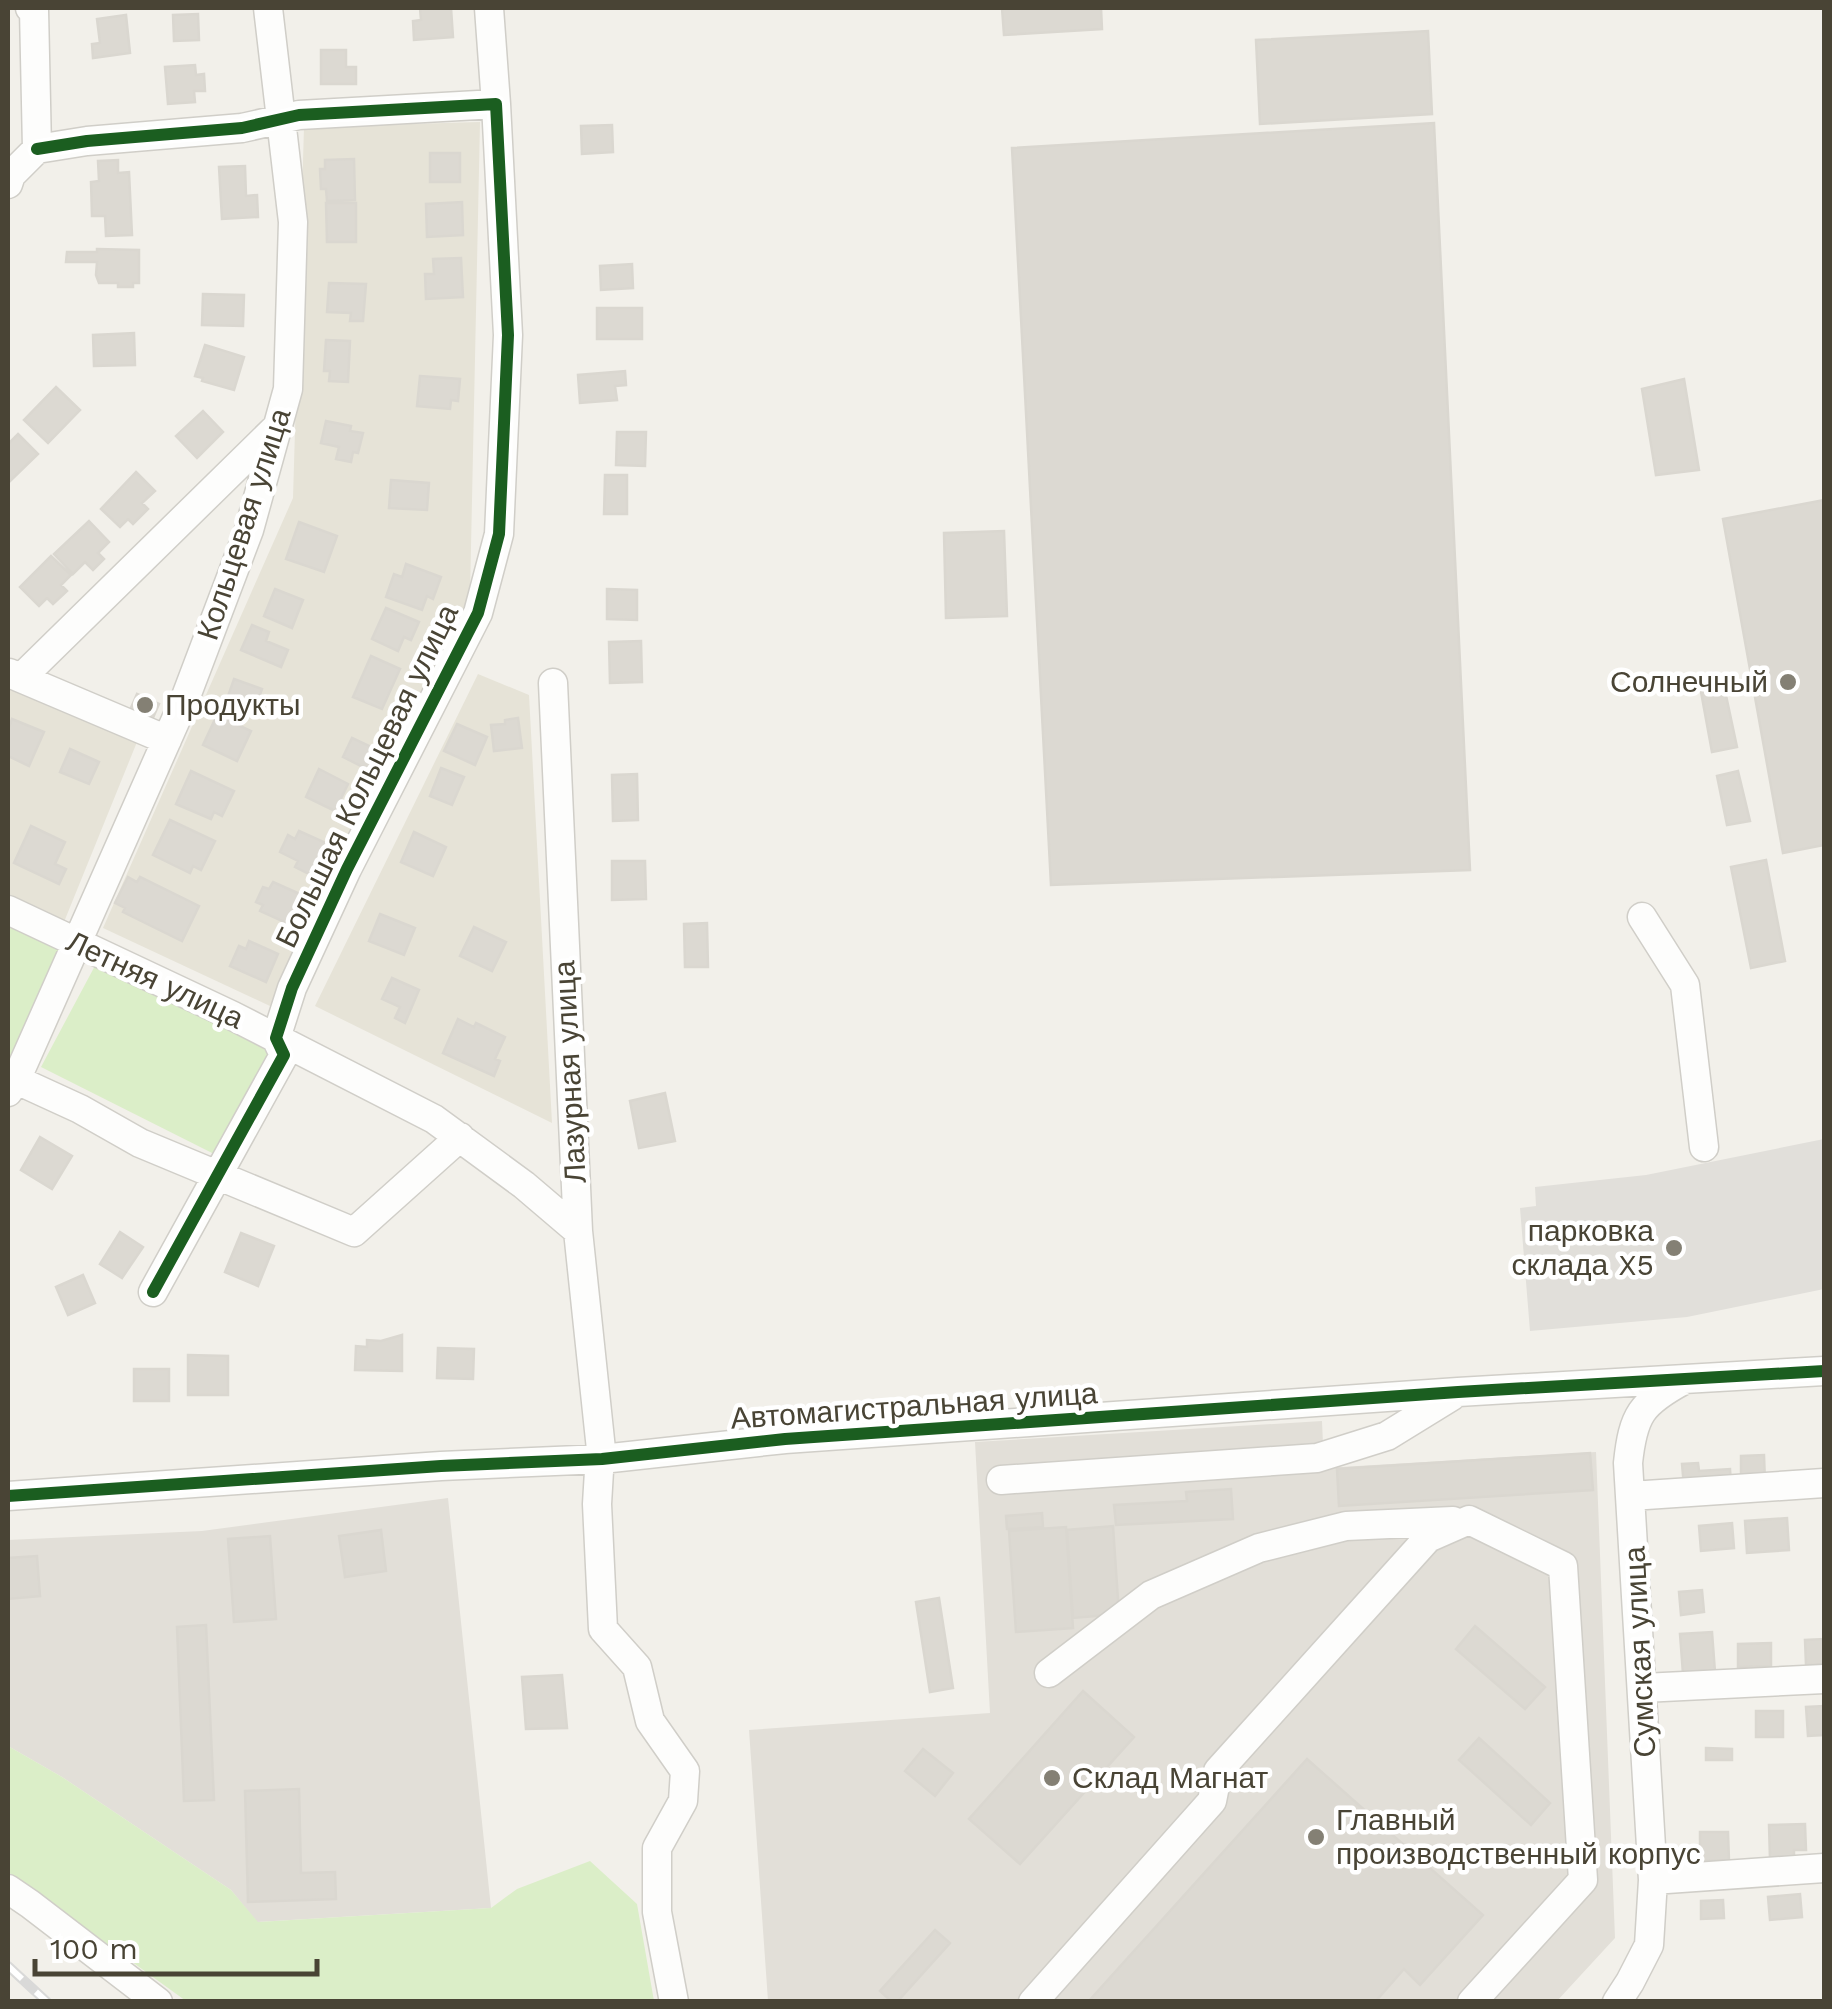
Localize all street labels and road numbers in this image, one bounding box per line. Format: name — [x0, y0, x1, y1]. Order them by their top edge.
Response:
street label: Кольцевая улица — [190, 403, 298, 644]
street label: Большая Кольцевая улица — [268, 598, 465, 953]
street label: Летняя улица — [61, 923, 249, 1036]
street label: Лазурная улица — [546, 959, 593, 1184]
street label: Автомагистральная улица — [729, 1375, 1099, 1436]
street label: Сумская улица — [1616, 1545, 1663, 1758]

